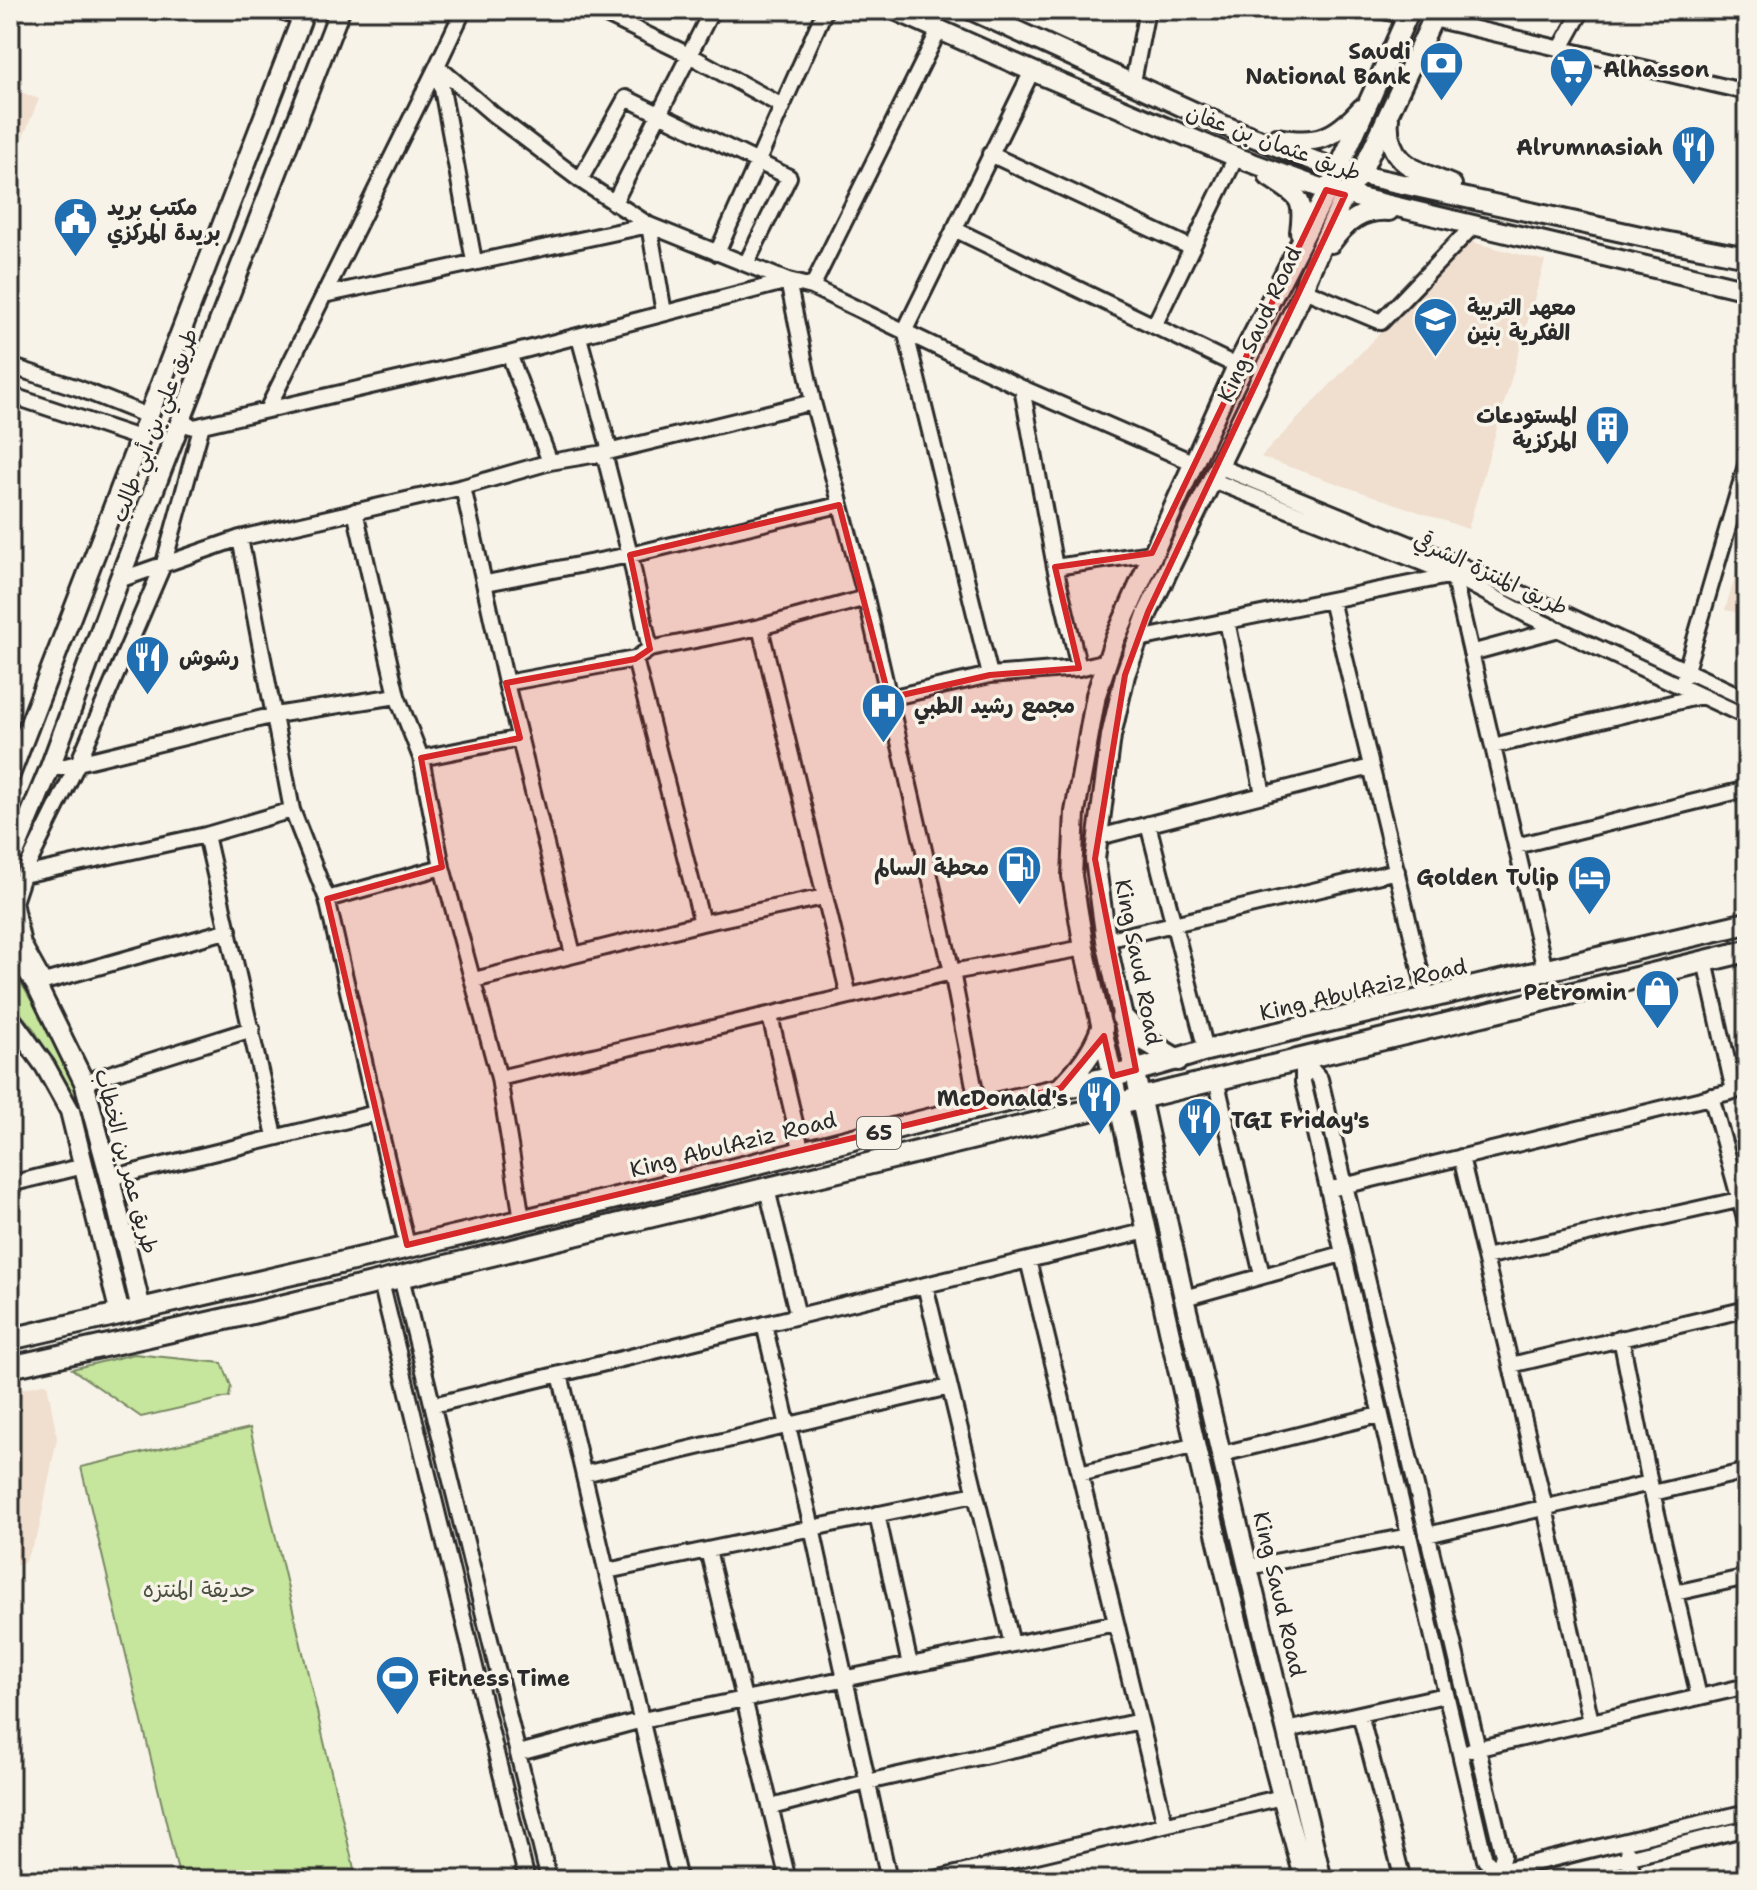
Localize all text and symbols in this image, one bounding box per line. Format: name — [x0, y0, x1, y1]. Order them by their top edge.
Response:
place label: Saudi National Bank — [1245, 37, 1411, 91]
bank icon: Saudi National Bank — [1418, 40, 1466, 103]
supermarket icon: Alhasson — [1548, 45, 1596, 108]
place label: Alhasson — [1603, 55, 1710, 84]
street label: طريق عثمان بن عفان — [1182, 97, 1365, 188]
restaurant icon: Alrumnasiah — [1670, 123, 1718, 186]
place label: Alrumnasiah — [1516, 133, 1663, 162]
place label: مكتب بريد بريدة المركزي — [107, 193, 221, 249]
public building icon: مكتب بريد بريدة المركزي — [52, 196, 100, 259]
street label: King Saud Road — [1211, 242, 1308, 407]
place label: معهد التربية الفكرية بنين — [1467, 293, 1576, 347]
school or university icon: معهد التربية الفكرية بنين — [1412, 296, 1460, 359]
street label: طريق علي بن أبي طالب — [104, 324, 209, 528]
place label: المستودعات المركزية — [1476, 401, 1577, 455]
building icon: المستودعات المركزية — [1584, 404, 1632, 467]
street label: طريق المنتزة الشرقي — [1408, 525, 1573, 624]
restaurant icon: رشوش — [124, 633, 172, 696]
place label: رشوش — [179, 643, 239, 672]
hospital icon: مجمع رشيد الطبي — [859, 681, 907, 744]
place label: مجمع رشيد الطبي — [914, 691, 1075, 725]
fuel station icon: محطة السالم — [996, 843, 1044, 906]
place label: محطة السالم — [874, 853, 989, 885]
hotel icon: Golden Tulip — [1566, 853, 1614, 916]
place label: Golden Tulip — [1416, 863, 1559, 892]
street label: King Saud Road — [1108, 877, 1169, 1048]
street label: King AbulAziz Road — [1256, 951, 1470, 1027]
shop icon: Petromin — [1634, 968, 1682, 1031]
place label: Petromin — [1524, 978, 1627, 1007]
street label: طريق عمر بن الخطاب — [88, 1065, 165, 1257]
restaurant icon: McDonald's — [1075, 1074, 1123, 1137]
place label: McDonald's — [937, 1084, 1068, 1113]
restaurant icon: TGI Friday's — [1176, 1096, 1224, 1159]
street label: King AbulAziz Road — [627, 1105, 840, 1184]
place label: TGI Friday's — [1231, 1106, 1370, 1135]
road number: 65 — [857, 1117, 901, 1149]
street label: King Saud Road — [1246, 1509, 1313, 1680]
park label: حديقة المنتزه — [143, 1575, 255, 1604]
sports icon: Fitness Time — [373, 1654, 421, 1717]
place label: Fitness Time — [428, 1664, 570, 1693]

